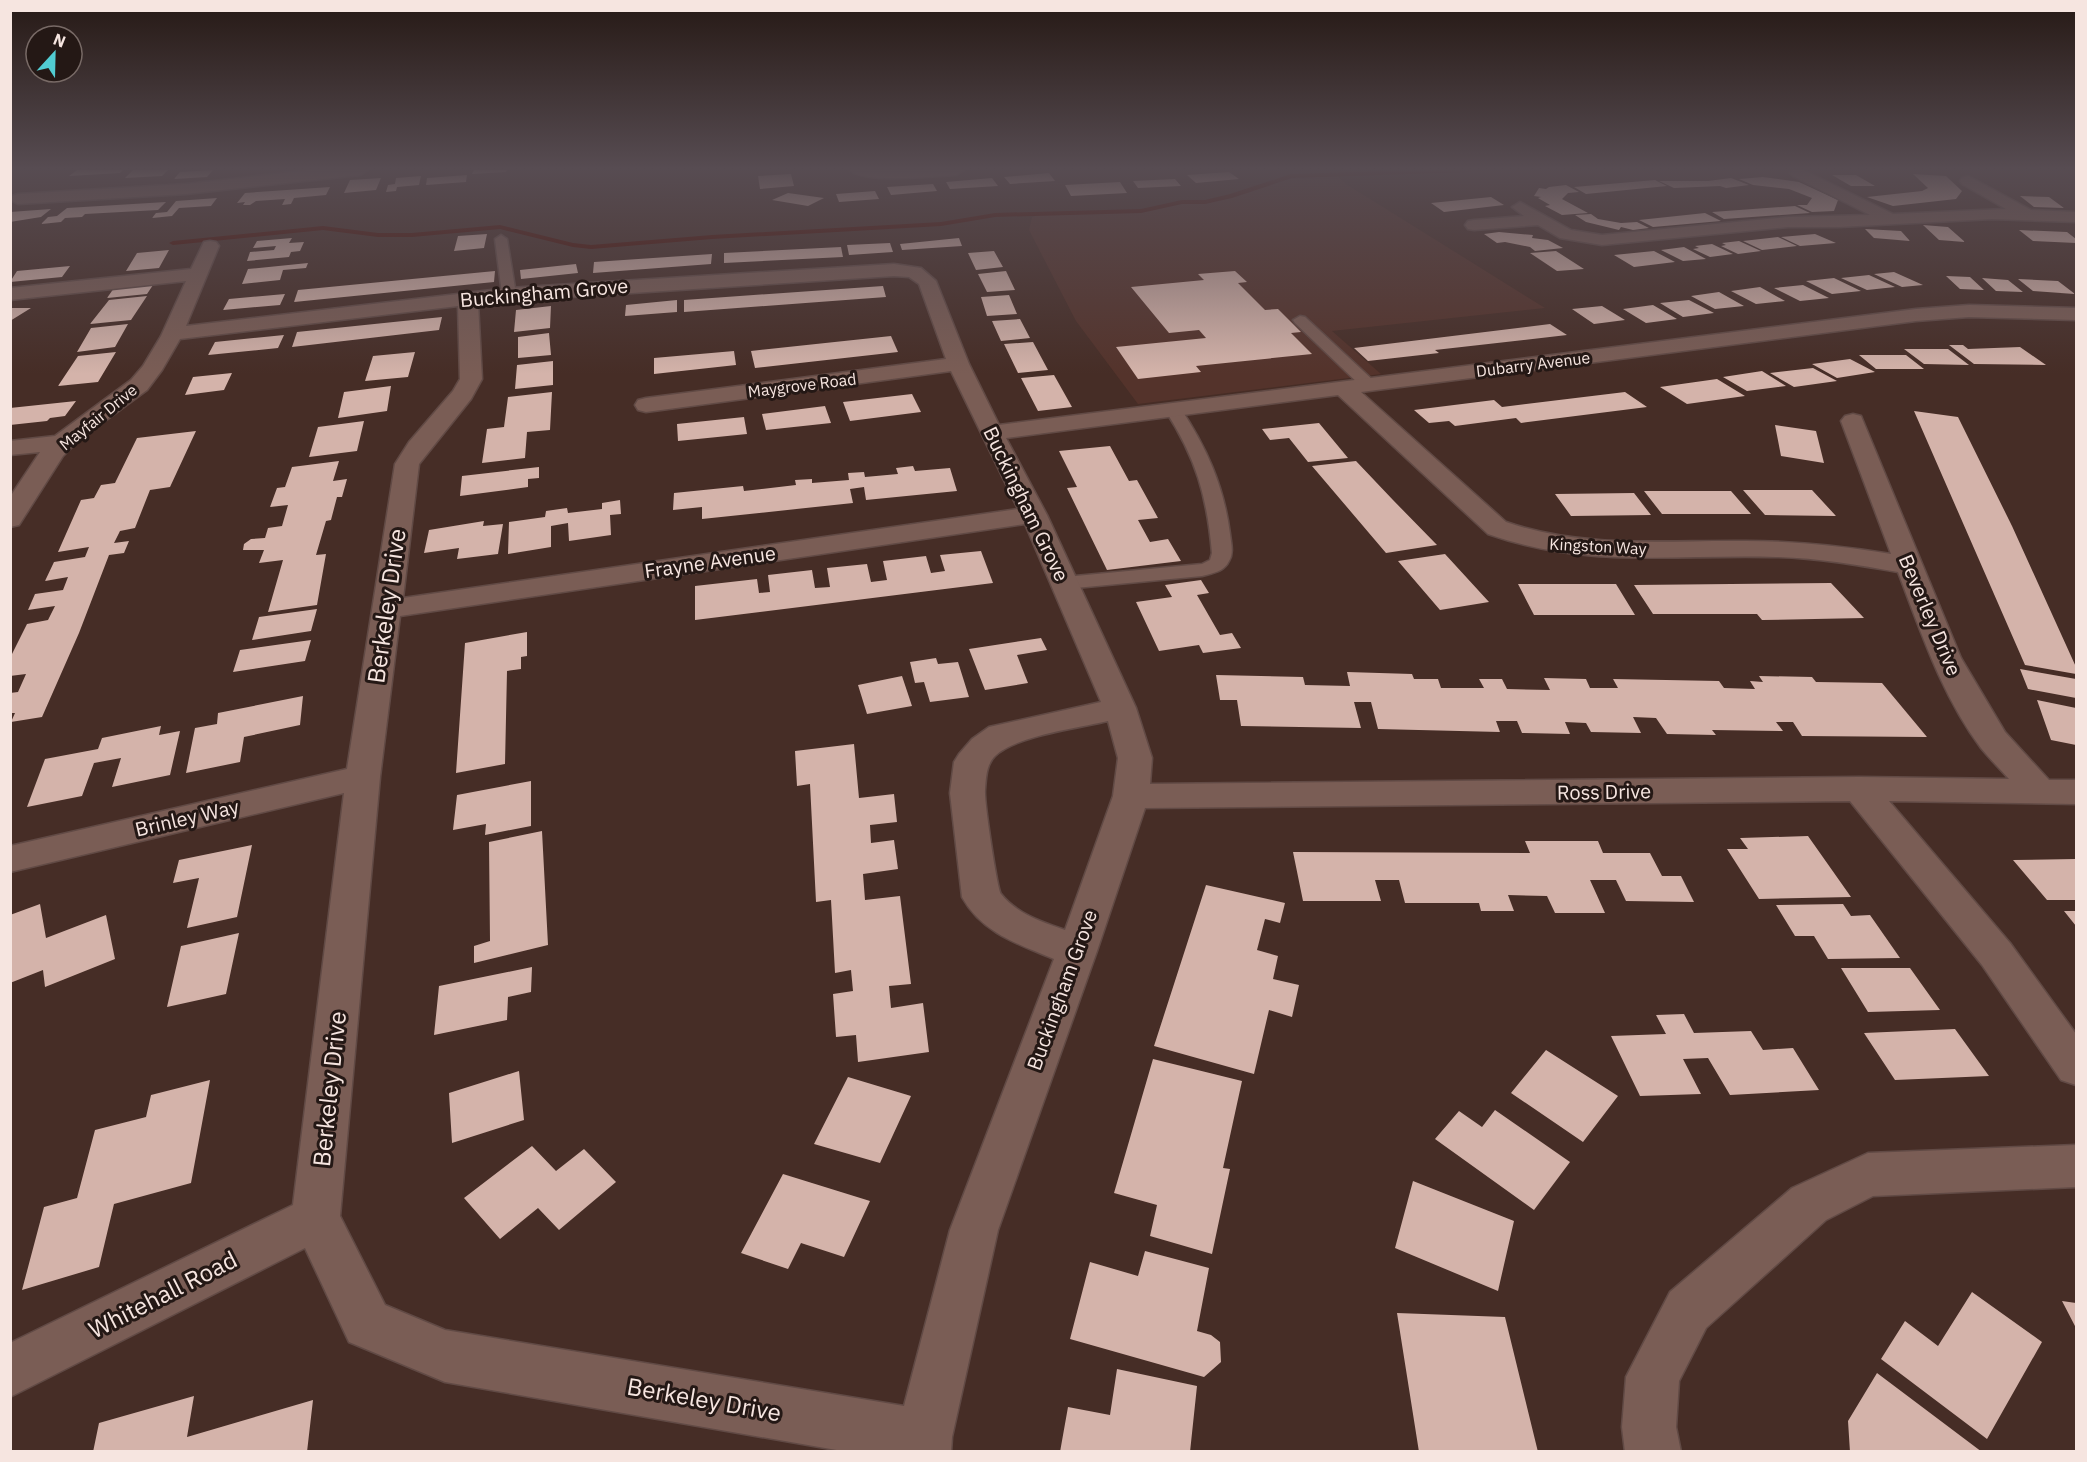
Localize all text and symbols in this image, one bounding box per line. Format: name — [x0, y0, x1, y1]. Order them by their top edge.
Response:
north arrow — [24, 24, 84, 84]
text: N — [50, 29, 69, 52]
street label: Buckingham Grove — [459, 272, 629, 313]
street label: Dubarry Avenue — [1475, 347, 1591, 381]
street label: Maygrove Road — [747, 368, 857, 402]
street label: Mayfair Drive — [55, 380, 141, 454]
street label: Buckingham Grove — [977, 422, 1076, 586]
street label: Berkeley Drive — [359, 526, 413, 685]
street label: Kingston Way — [1549, 533, 1647, 559]
street label: Frayne Avenue — [642, 539, 777, 584]
street label: Beverley Drive — [1893, 550, 1968, 680]
street label: Ross Drive — [1557, 777, 1651, 806]
street label: Brinley Way — [132, 792, 242, 843]
street label: Buckingham Grove — [1020, 906, 1103, 1074]
street label: Berkeley Drive — [305, 1010, 353, 1168]
street label: Whitehall Road — [83, 1243, 242, 1345]
street label: Berkeley Drive — [625, 1370, 784, 1428]

